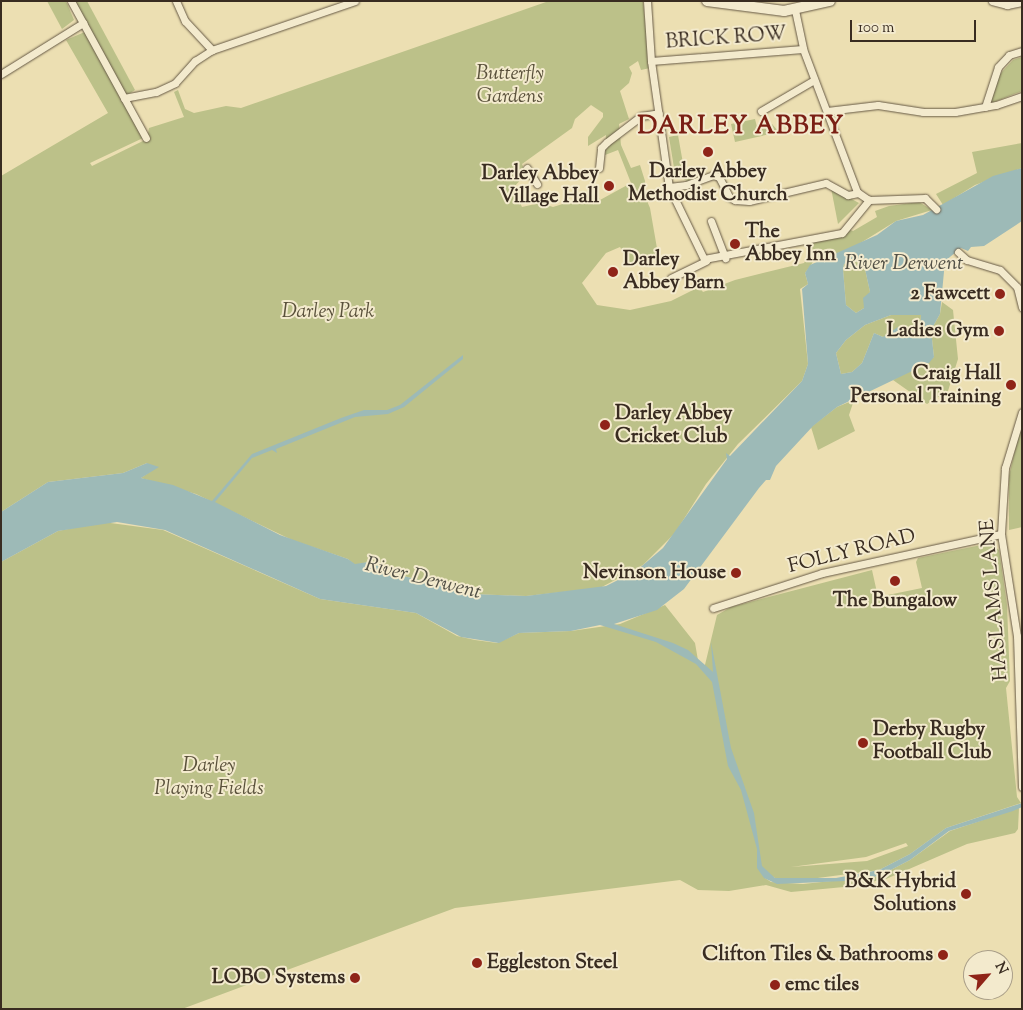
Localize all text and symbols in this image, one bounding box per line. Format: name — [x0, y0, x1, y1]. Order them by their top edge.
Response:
scale bar — [853, 10, 979, 42]
text: 100 m — [858, 18, 894, 39]
street label: BRICK ROW — [665, 23, 787, 55]
park label: Butterfly Gardens — [476, 62, 544, 109]
district label: DARLEY ABBEY — [636, 112, 846, 142]
marker: Darley Abbey Methodist Church — [702, 146, 714, 158]
place label: Darley Abbey Methodist Church — [628, 160, 788, 207]
place label: Darley Abbey Village Hall — [482, 163, 599, 210]
marker: Darley Abbey Village Hall — [603, 180, 615, 192]
place label: The Abbey Inn — [745, 220, 836, 267]
marker: The Abbey Inn — [729, 238, 741, 250]
place label: Darley Abbey Barn — [623, 248, 725, 295]
water label: River Derwent — [844, 251, 964, 277]
marker: Darley Abbey Barn — [607, 266, 619, 278]
place label: 2 Fawcett — [910, 282, 990, 306]
marker: 2 Fawcett — [994, 288, 1006, 300]
park label: Darley Park — [282, 300, 374, 324]
place label: Ladies Gym — [887, 319, 989, 343]
marker: Ladies Gym — [993, 325, 1005, 337]
place label: Craig Hall Personal Training — [851, 362, 1001, 409]
marker: Craig Hall Personal Training — [1005, 379, 1017, 391]
place label: Darley Abbey Cricket Club — [615, 402, 732, 449]
marker: Darley Abbey Cricket Club — [599, 419, 611, 431]
street label: HASLAMS LANE — [976, 518, 1014, 682]
street label: FOLLY ROAD — [786, 525, 918, 579]
water label: River Derwent — [362, 552, 484, 606]
place label: Nevinson House — [583, 561, 726, 585]
marker: Nevinson House — [730, 567, 742, 579]
marker: The Bungalow — [889, 575, 901, 587]
place label: The Bungalow — [833, 589, 957, 613]
place label: Derby Rugby Football Club — [873, 719, 992, 766]
marker: Derby Rugby Football Club — [857, 737, 869, 749]
park label: Darley Playing Fields — [154, 754, 264, 801]
place label: B&K Hybrid Solutions — [845, 870, 956, 917]
marker: B&K Hybrid Solutions — [960, 888, 972, 900]
place label: Clifton Tiles & Bathrooms — [702, 943, 933, 967]
marker: Clifton Tiles & Bathrooms — [937, 949, 949, 961]
north arrow — [963, 950, 1013, 1000]
place label: Eggleston Steel — [487, 951, 618, 975]
marker: Eggleston Steel — [471, 957, 483, 969]
text: N — [989, 959, 1012, 978]
place label: LOBO Systems — [212, 966, 345, 990]
marker: LOBO Systems — [349, 972, 361, 984]
place label: emc tiles — [785, 973, 859, 997]
marker: emc tiles — [769, 979, 781, 991]

